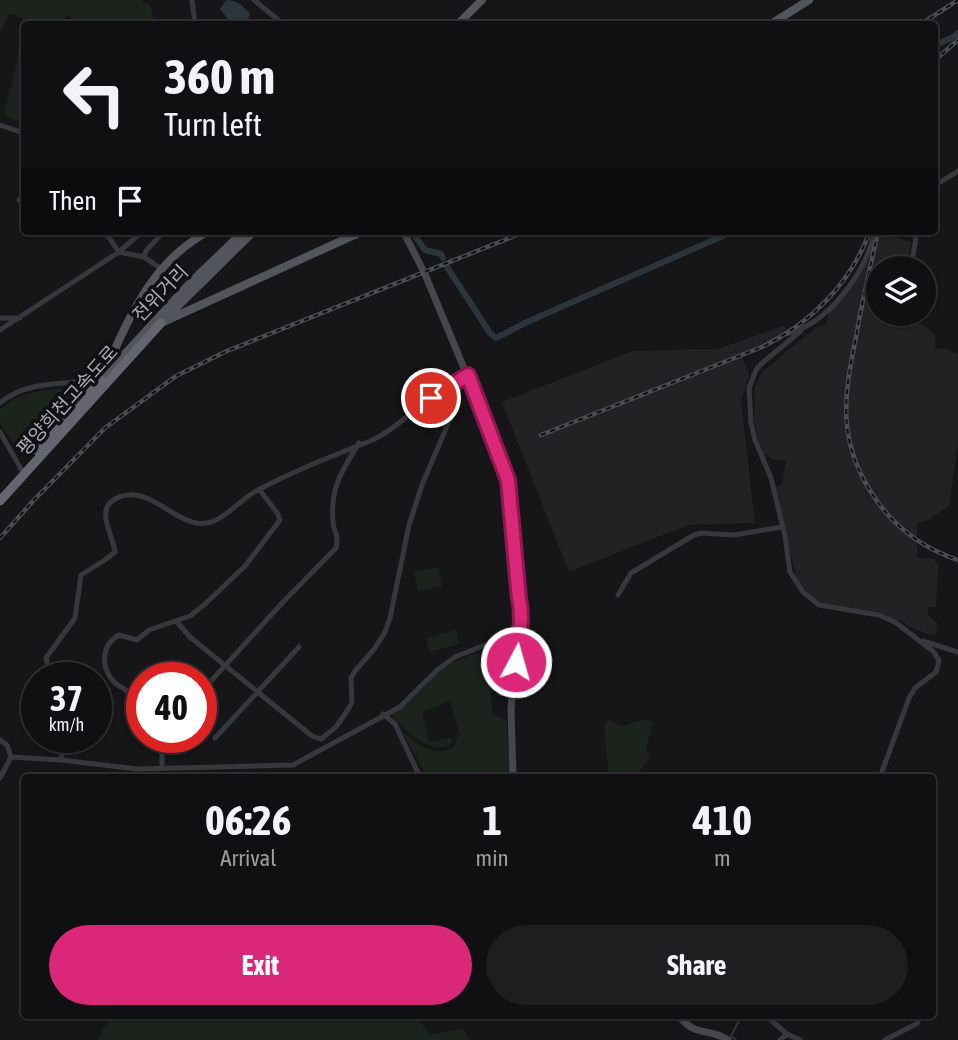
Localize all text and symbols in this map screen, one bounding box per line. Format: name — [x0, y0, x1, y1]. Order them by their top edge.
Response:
text: 360 m — [164, 48, 275, 104]
icon: left — [49, 49, 140, 140]
text: Turn left — [164, 106, 262, 143]
icon: arrive — [111, 182, 149, 220]
text: Then — [49, 186, 97, 216]
map controls — [866, 256, 936, 326]
button: layers — [866, 256, 936, 326]
street label: 전위거리 — [128, 260, 192, 326]
street label: 평양희천고속도로 — [12, 341, 122, 459]
pin — [401, 368, 461, 428]
icon: arrive — [412, 379, 450, 417]
position arrow — [479, 625, 553, 699]
speed limit sign: 40 — [126, 662, 217, 753]
text: 37 — [50, 678, 83, 718]
text: km/h — [49, 714, 84, 735]
text: 06:26 — [205, 796, 292, 844]
text: 1 — [482, 796, 502, 844]
text: 410 — [693, 796, 752, 844]
text: Arrival — [220, 845, 276, 871]
text: min — [476, 845, 509, 871]
text: m — [714, 845, 731, 871]
button: Exit — [49, 925, 472, 1005]
button: Share — [486, 925, 908, 1005]

